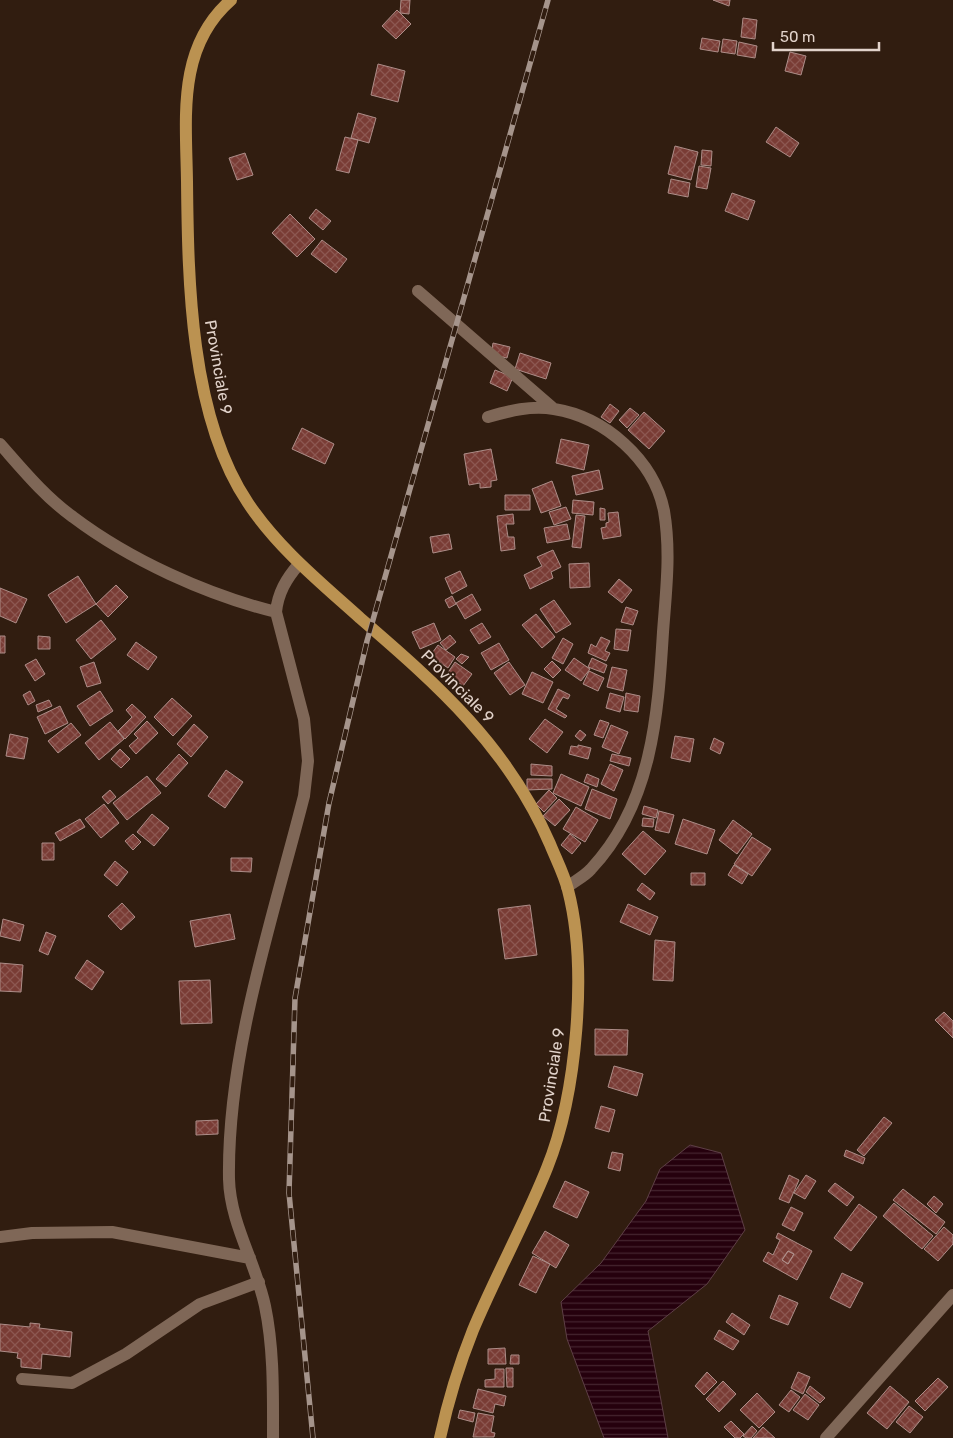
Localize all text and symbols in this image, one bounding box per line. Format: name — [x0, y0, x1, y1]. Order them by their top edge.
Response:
scale bar — [773, 20, 879, 52]
text: 50 m — [780, 28, 815, 46]
street label: Provinciale 9 — [201, 319, 236, 416]
street label: Provinciale 9 — [417, 646, 498, 727]
street label: Provinciale 9 — [535, 1027, 568, 1124]

